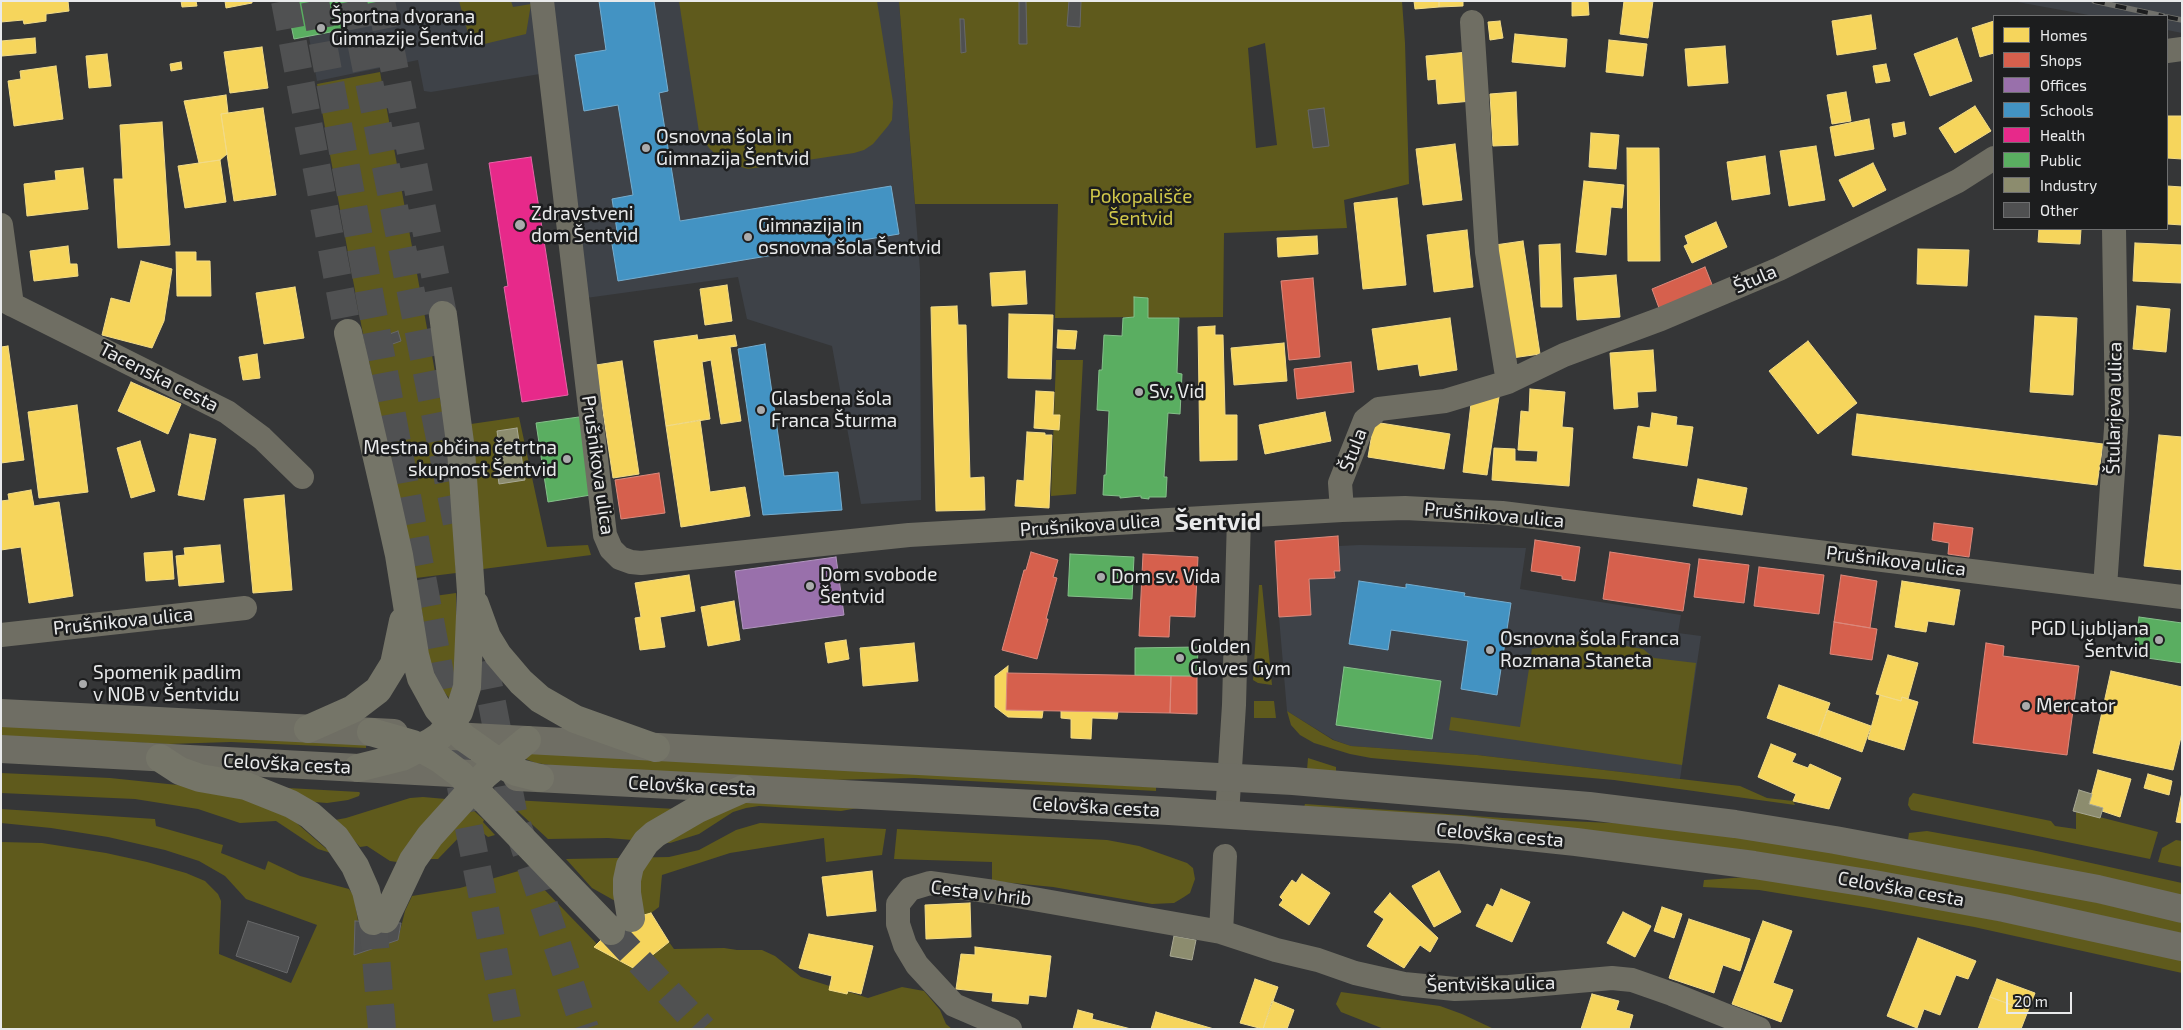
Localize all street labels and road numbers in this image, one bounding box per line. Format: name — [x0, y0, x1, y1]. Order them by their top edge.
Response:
street label: Štula — [1730, 260, 1780, 298]
street label: Tacenska cesta — [96, 337, 222, 417]
street label: Štularjeva ulica — [2101, 341, 2127, 475]
street label: Prušnikova ulica — [577, 394, 619, 536]
street label: Štula — [1334, 425, 1372, 475]
street label: Prušnikova ulica — [1423, 498, 1565, 532]
street label: Prušnikova ulica — [1019, 509, 1161, 541]
street label: Prušnikova ulica — [1825, 541, 1967, 581]
street label: Prušnikova ulica — [52, 602, 194, 640]
street label: Celovška cesta — [222, 749, 352, 779]
street label: Celovška cesta — [627, 771, 757, 801]
street label: Celovška cesta — [1031, 792, 1161, 822]
street label: Celovška cesta — [1435, 818, 1565, 852]
street label: Celovška cesta — [1836, 867, 1966, 911]
street label: Cesta v hrib — [929, 876, 1033, 910]
street label: Šentviška ulica — [1426, 971, 1556, 997]

